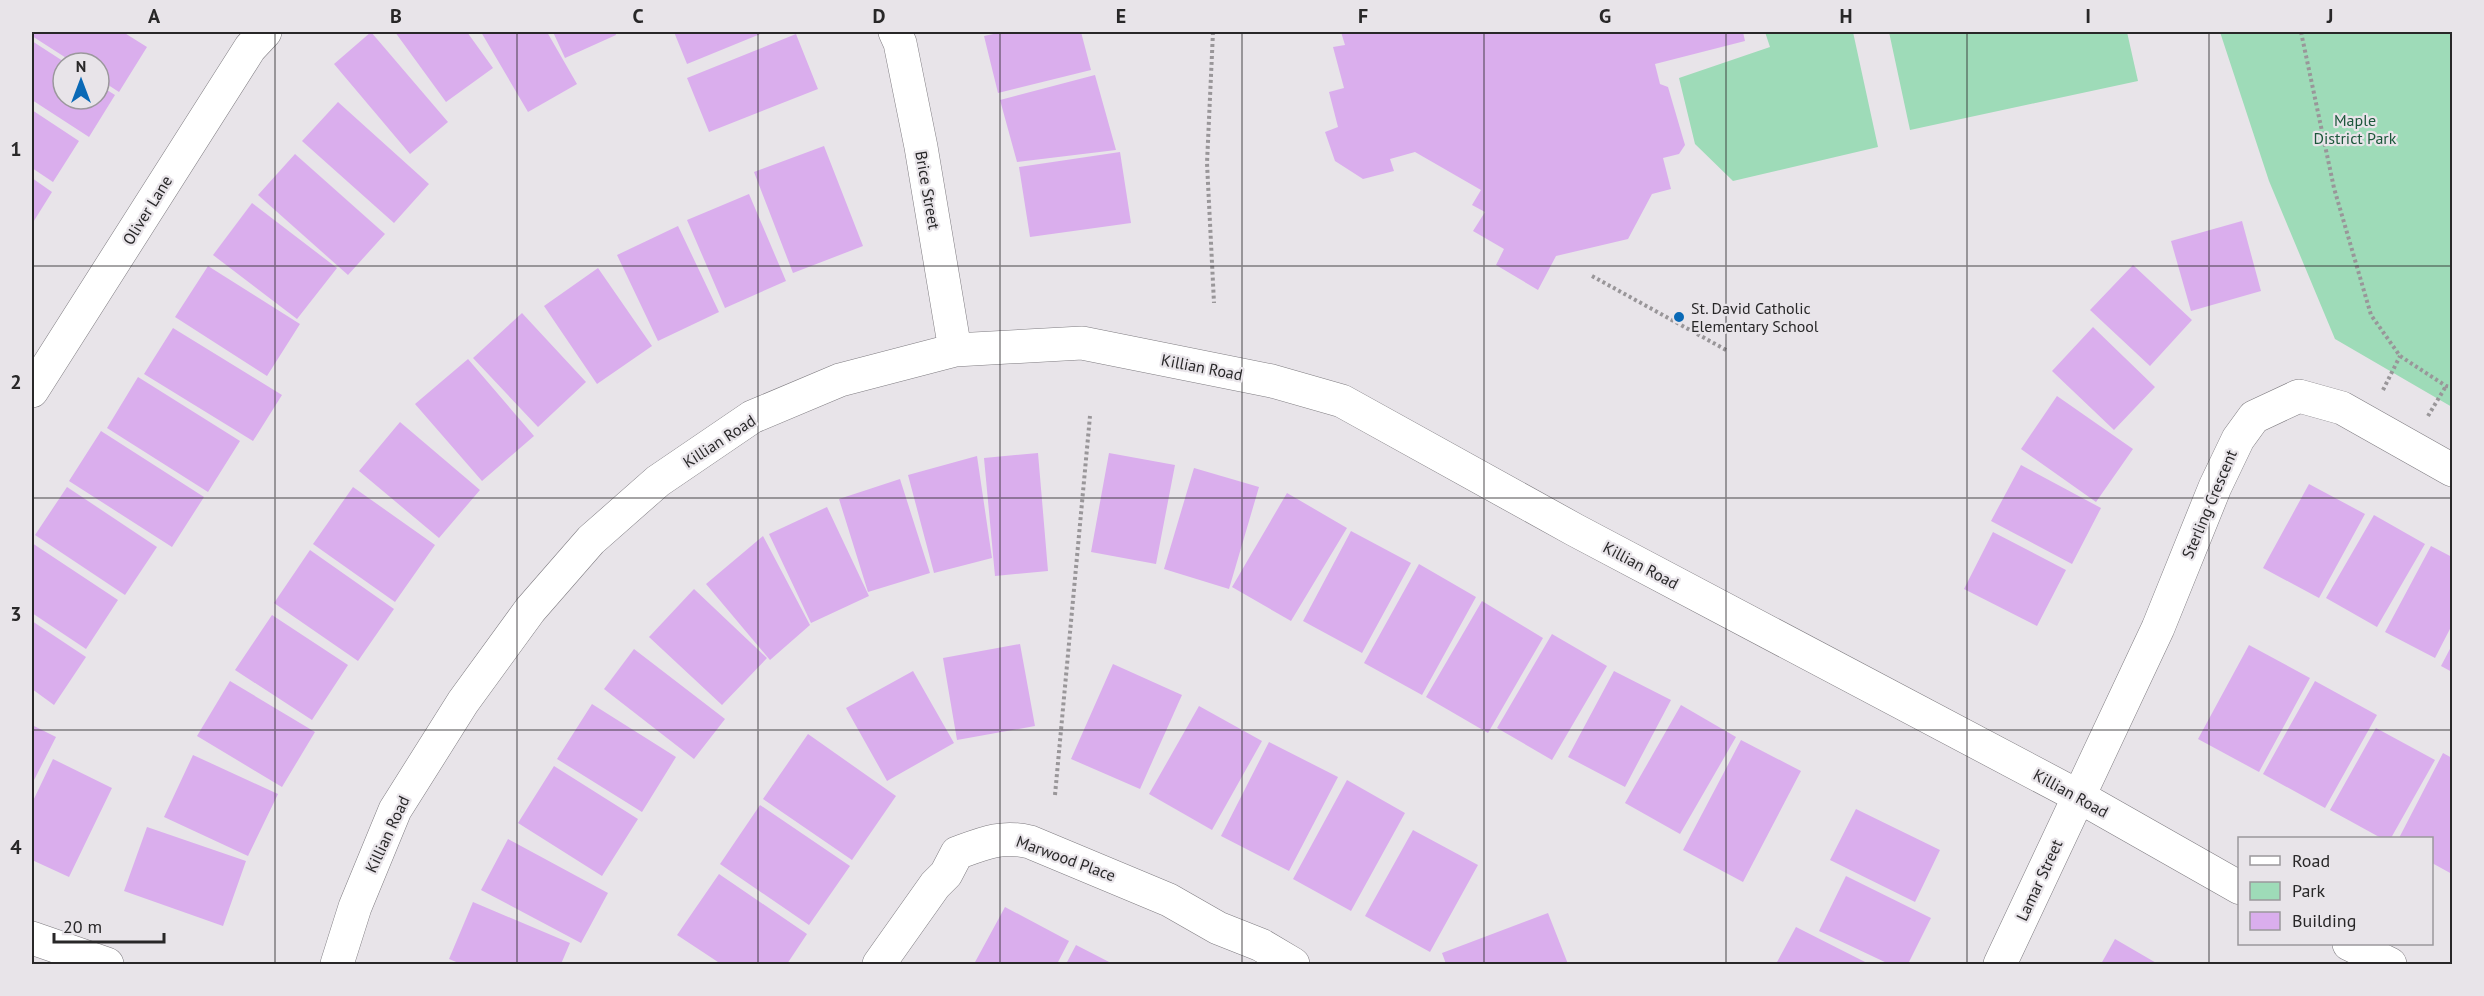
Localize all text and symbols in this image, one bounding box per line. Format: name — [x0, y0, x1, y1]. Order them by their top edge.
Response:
text: A — [148, 3, 161, 29]
text: B — [390, 3, 402, 29]
text: C — [632, 3, 644, 29]
text: D — [873, 3, 886, 29]
text: E — [1116, 3, 1126, 29]
text: F — [1358, 3, 1368, 29]
text: G — [1599, 3, 1611, 29]
text: H — [1839, 3, 1853, 29]
text: I — [2085, 3, 2091, 29]
text: J — [2326, 3, 2333, 29]
north arrow — [51, 51, 111, 111]
text: N — [76, 56, 86, 76]
park label: Maple District Park — [2314, 110, 2397, 148]
text: 1 — [10, 136, 22, 162]
street label: Brice Street — [911, 149, 945, 231]
street label: Oliver Lane — [118, 172, 176, 248]
place label: St. David Catholic Elementary School — [1691, 298, 1819, 336]
marker: St. David Catholic Elementary School — [1672, 310, 1686, 324]
street label: Killian Road — [1160, 349, 1244, 385]
text: 2 — [10, 369, 22, 395]
street label: Killian Road — [679, 410, 759, 472]
street label: Sterling Crescent — [2177, 446, 2241, 561]
street label: Killian Road — [1600, 537, 1682, 593]
text: 3 — [10, 601, 22, 627]
street label: Killian Road — [2030, 764, 2112, 822]
street label: Killian Road — [361, 792, 413, 876]
street label: Marwood Place — [1014, 831, 1118, 885]
text: 4 — [10, 834, 22, 860]
street label: Lamar Street — [2011, 836, 2067, 924]
legend — [2238, 837, 2433, 945]
text: Road — [2292, 849, 2330, 872]
text: Park — [2292, 879, 2325, 902]
scale bar — [54, 906, 164, 944]
text: Building — [2292, 909, 2356, 932]
text: 20 m — [63, 915, 102, 938]

